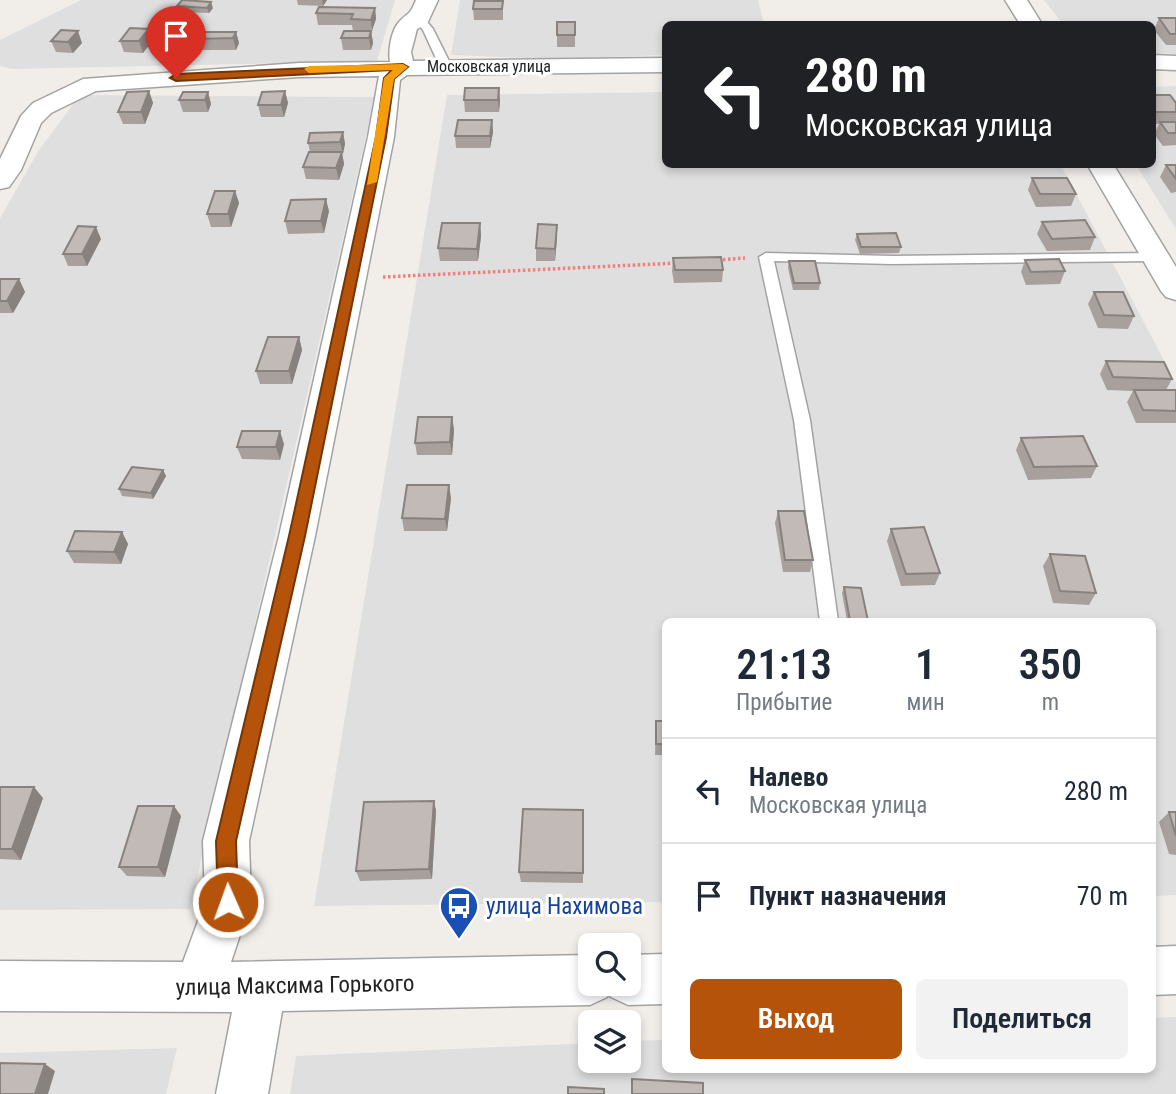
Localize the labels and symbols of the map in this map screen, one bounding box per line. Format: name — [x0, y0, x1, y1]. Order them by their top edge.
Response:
pin — [146, 6, 206, 78]
street label: Московская улица — [427, 57, 551, 76]
position arrow — [191, 865, 265, 939]
bus stop icon: улица Нахимова — [438, 885, 480, 940]
place label: улица Нахимова — [486, 893, 643, 920]
street label: улица Максима Горького — [175, 970, 415, 1001]

